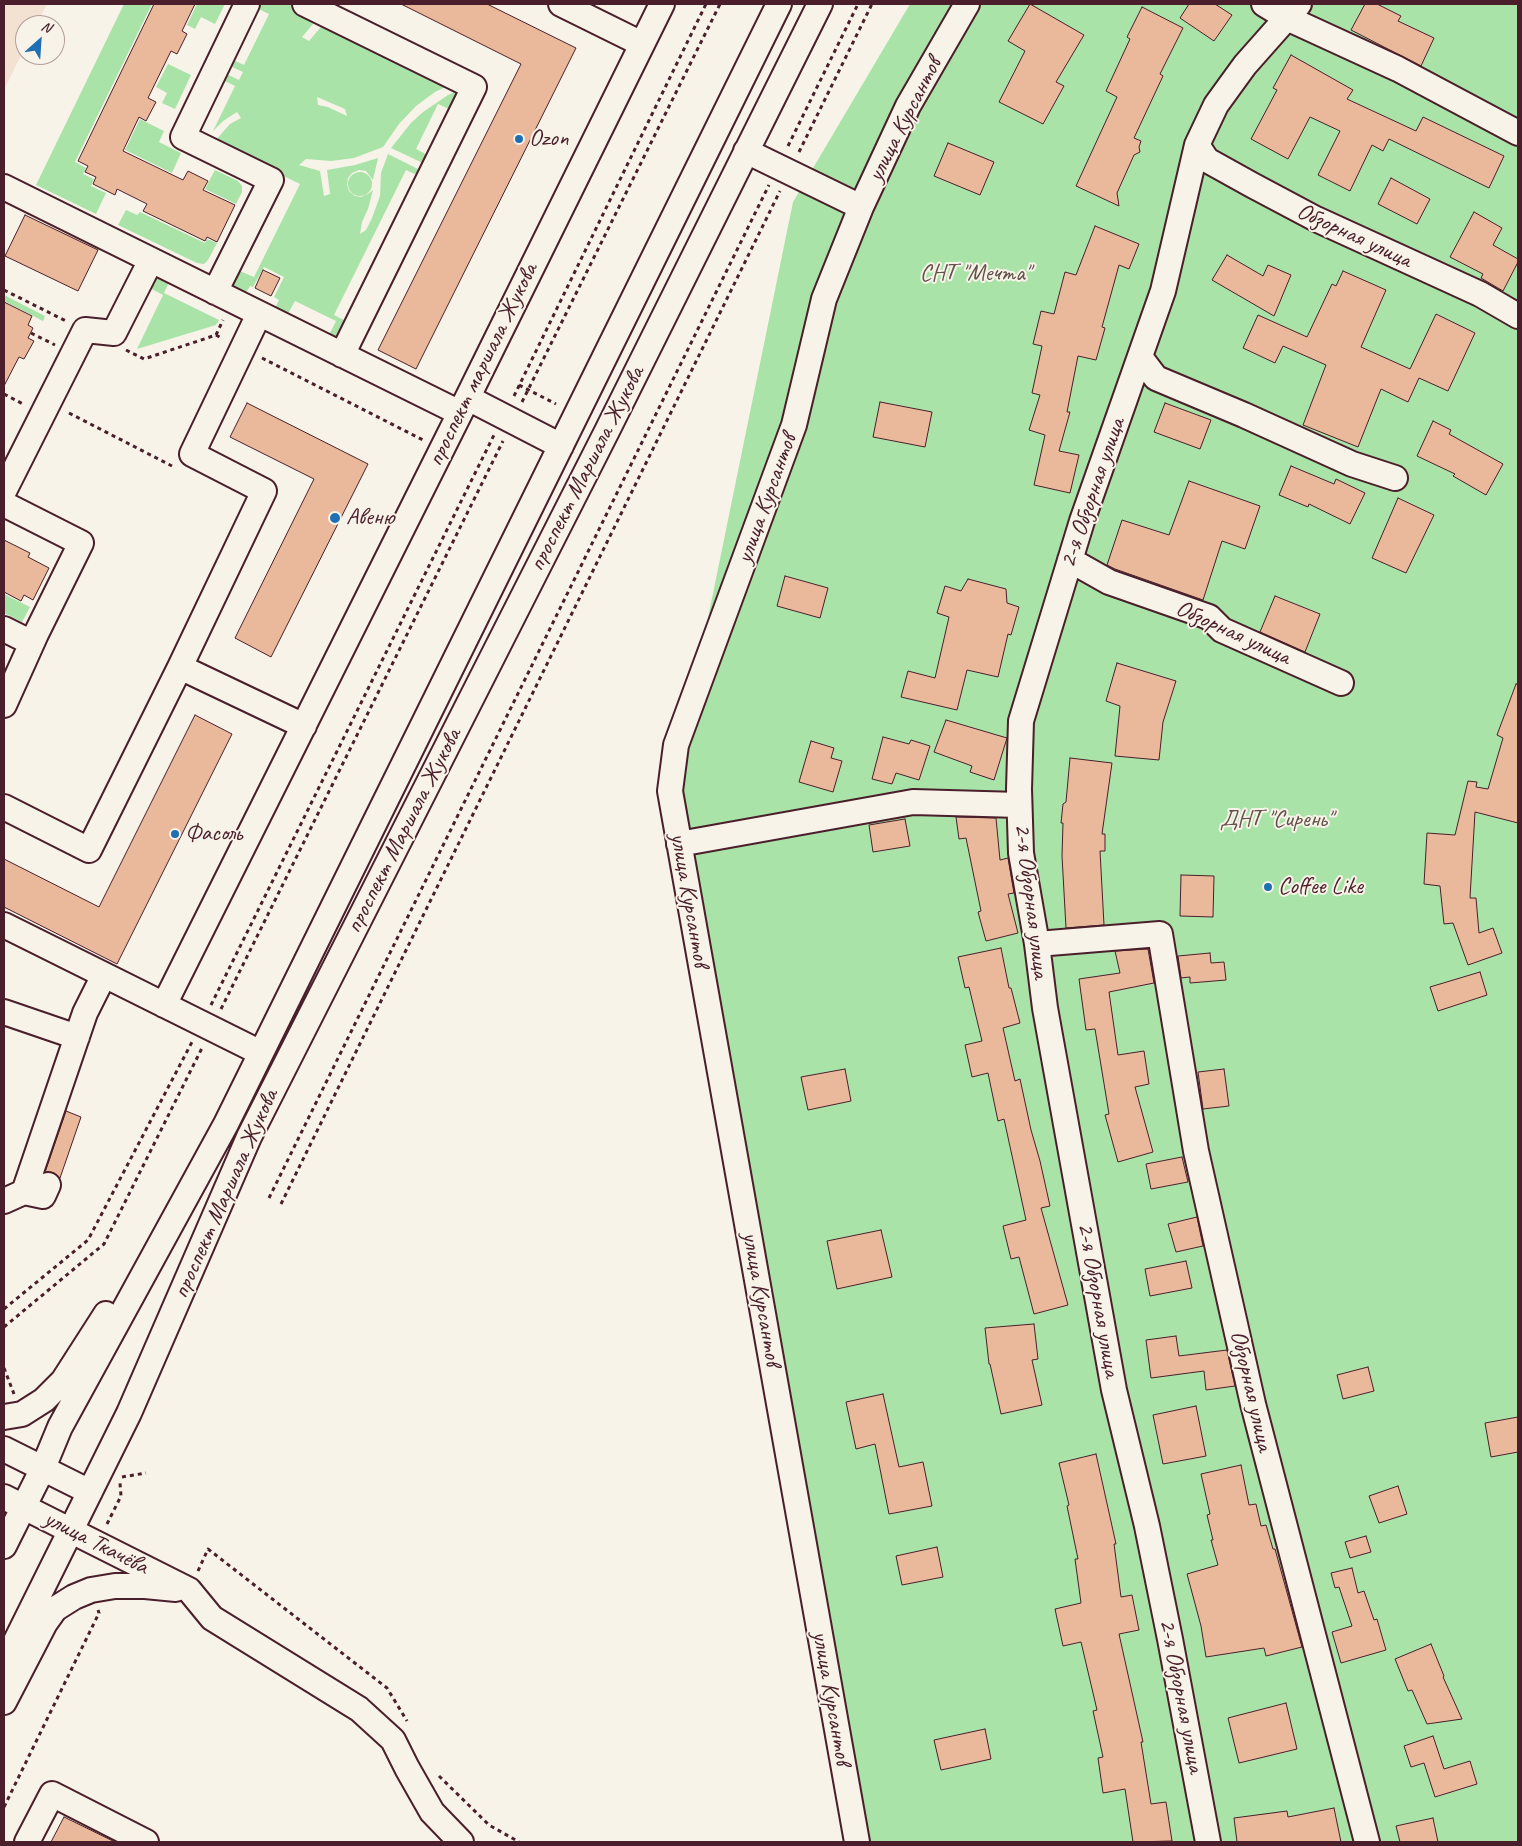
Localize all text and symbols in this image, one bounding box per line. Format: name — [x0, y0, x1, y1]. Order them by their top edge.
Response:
north arrow — [15, 15, 65, 65]
text: N — [39, 17, 54, 37]
street label: улица Курсантов — [861, 53, 949, 187]
place label: Ozon — [529, 125, 568, 153]
marker: Ozon — [513, 133, 525, 145]
street label: Обзорная улица — [1292, 197, 1416, 275]
street label: проспект маршала Жукова — [421, 259, 545, 471]
park label: СНТ "Мечта" — [920, 260, 1030, 288]
street label: проспект Маршала Жукова — [523, 362, 651, 576]
street label: 2-я Обзорная улица — [1054, 414, 1132, 572]
street label: улица Курсантов — [730, 431, 804, 567]
place label: Авеню — [346, 504, 395, 532]
marker: Авеню — [328, 511, 342, 525]
street label: Обзорная улица — [1171, 594, 1295, 672]
street label: проспект Маршала Жукова — [340, 724, 468, 938]
park label: ДНТ "Сирень" — [1220, 806, 1332, 834]
place label: Фасоль — [185, 820, 242, 848]
street label: 2-я Обзорная улица — [1007, 822, 1055, 980]
marker: Фасоль — [169, 828, 181, 840]
street label: улица Курсантов — [663, 831, 715, 969]
place label: Coffee Like — [1278, 873, 1363, 901]
marker: Coffee Like — [1262, 881, 1274, 893]
street label: проспект Маршала Жукова — [167, 1085, 285, 1303]
street label: 2-я Обзорная улица — [1070, 1221, 1126, 1379]
street label: улица Курсантов — [735, 1230, 787, 1368]
street label: Обзорная улица — [1223, 1328, 1279, 1454]
street label: улица Ткачёва — [39, 1504, 153, 1582]
street label: 2-я Обзорная улица — [1152, 1617, 1210, 1775]
street label: улица Курсантов — [805, 1629, 857, 1767]

